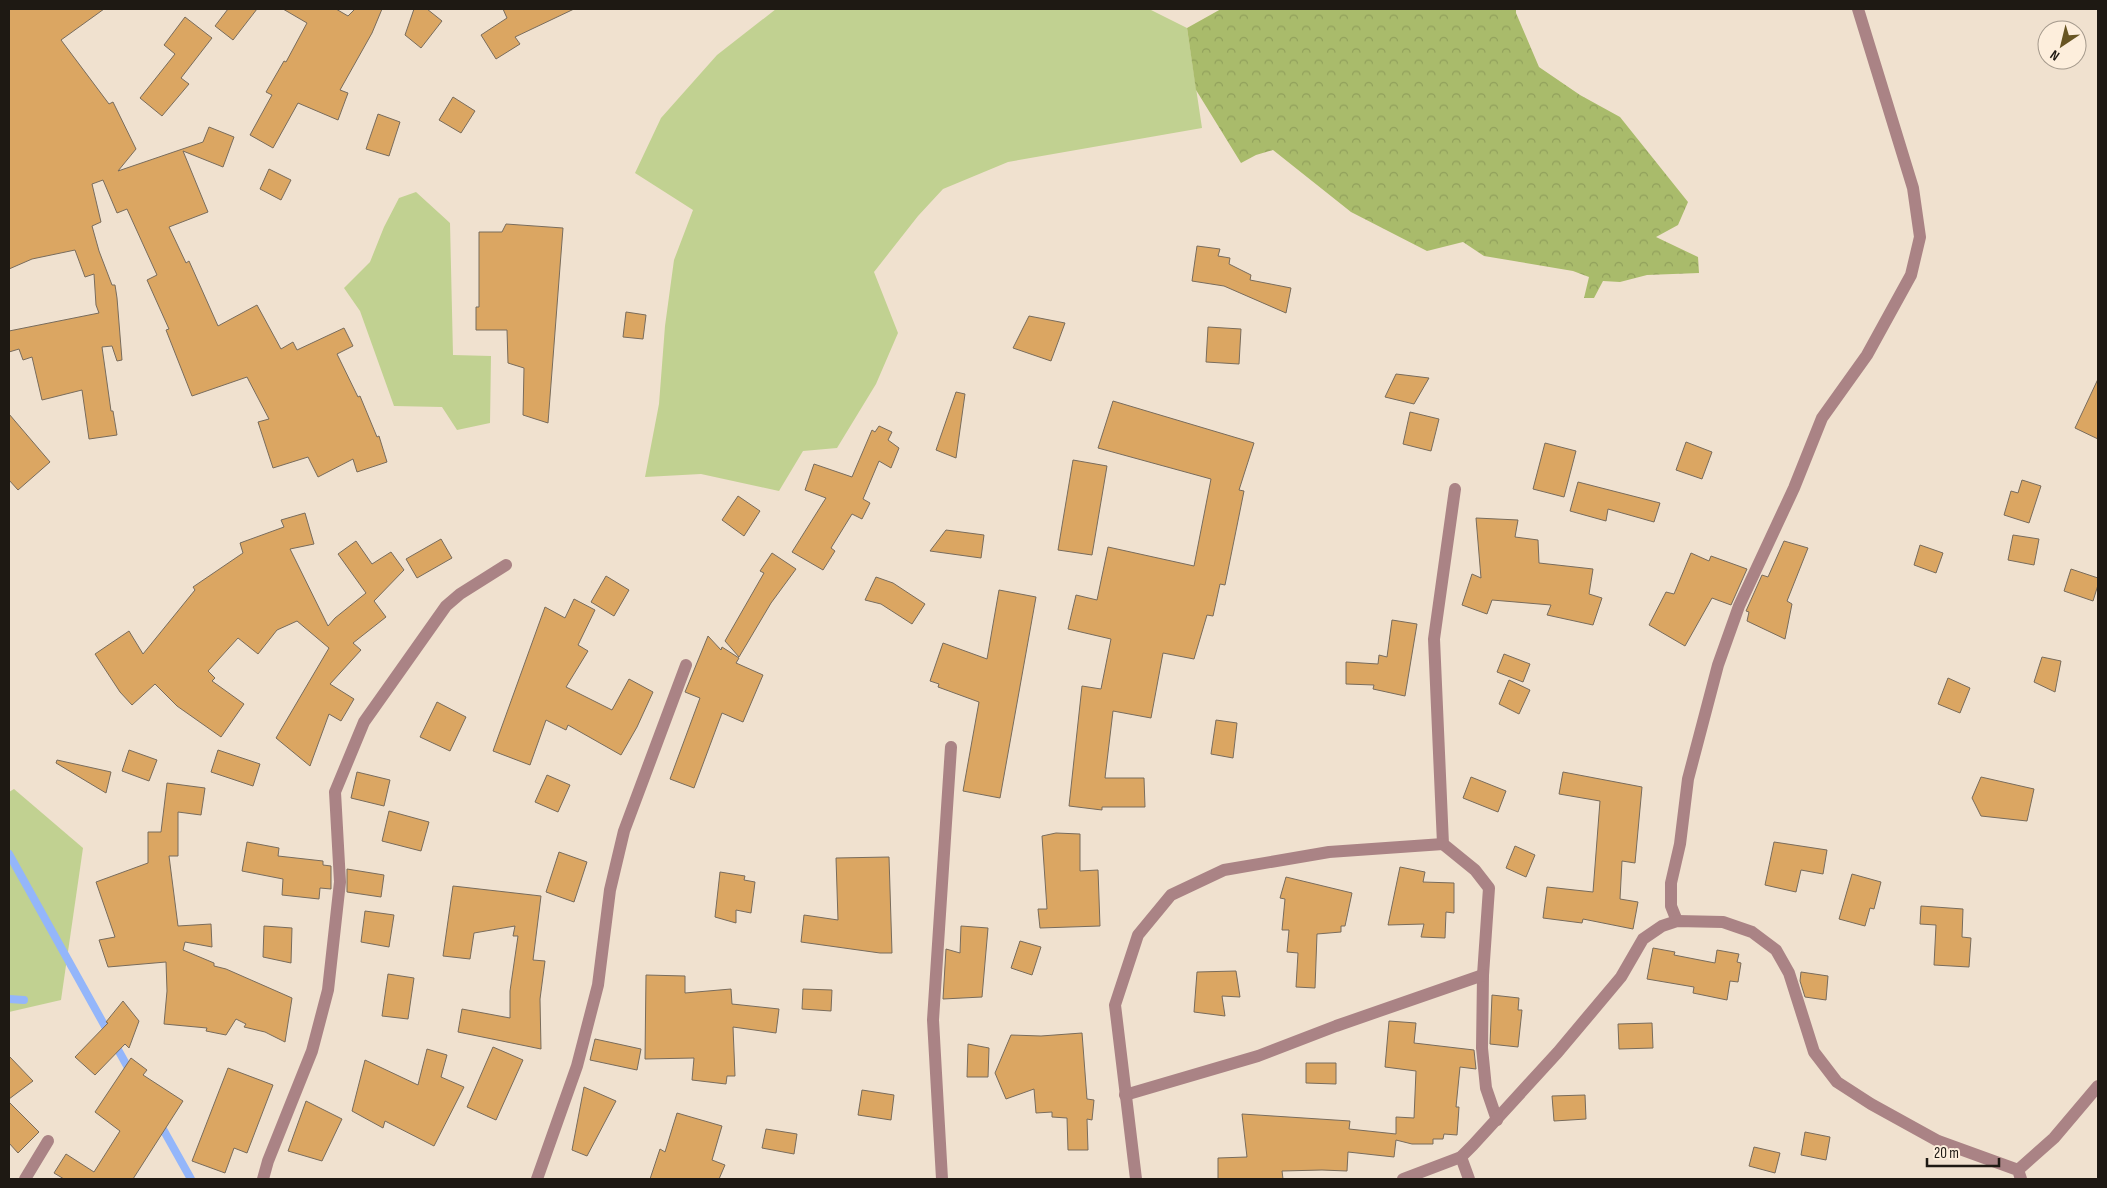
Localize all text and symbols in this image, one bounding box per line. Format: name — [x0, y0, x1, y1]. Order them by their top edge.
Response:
north arrow — [2037, 20, 2087, 70]
text: N — [2047, 46, 2063, 64]
scale bar — [1927, 1136, 2000, 1168]
text: 20 m — [1934, 1144, 1959, 1163]

